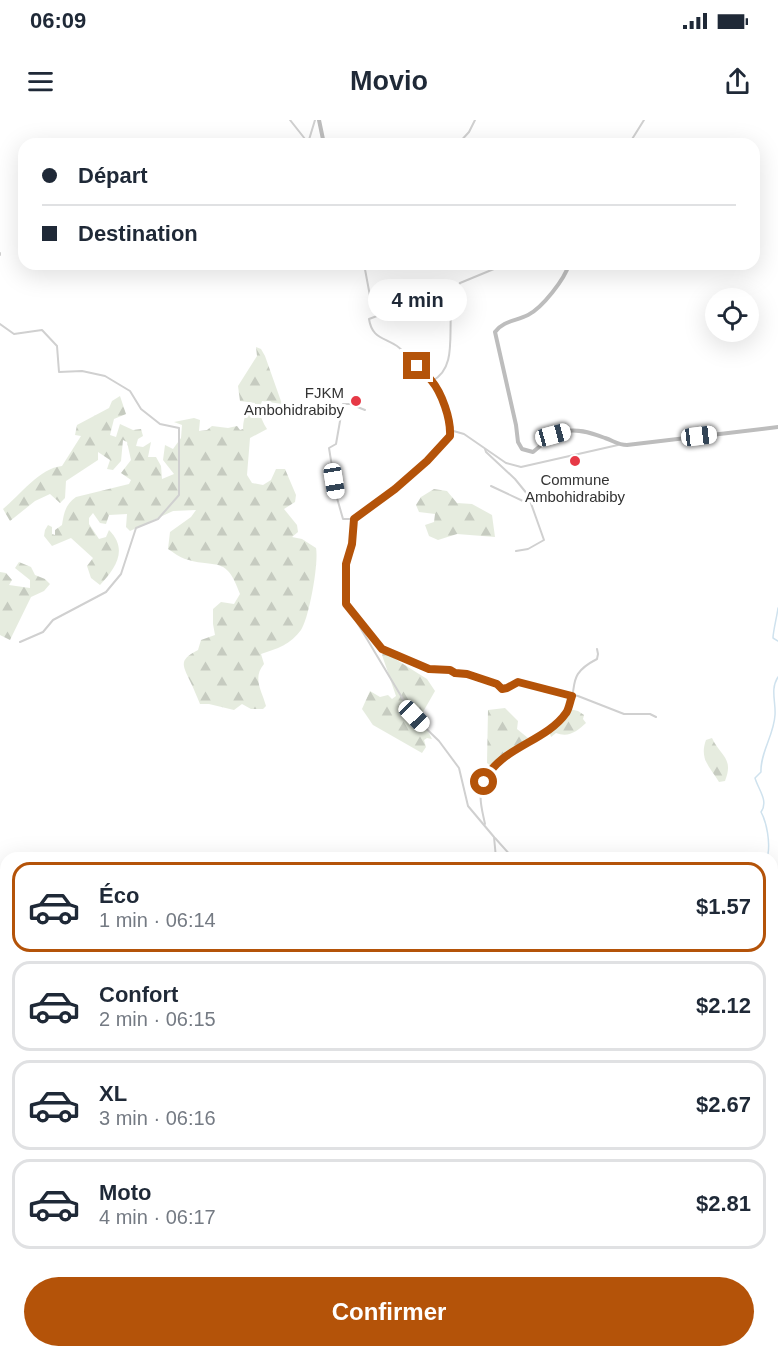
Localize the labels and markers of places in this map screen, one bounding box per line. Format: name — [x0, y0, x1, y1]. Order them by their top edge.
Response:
place label: FJKM Ambohidrabiby — [244, 384, 344, 418]
marker: FJKM Ambohidrabiby — [349, 394, 363, 408]
marker: Commune Ambohidrabiby — [568, 454, 582, 468]
place label: Commune Ambohidrabiby — [525, 471, 626, 505]

